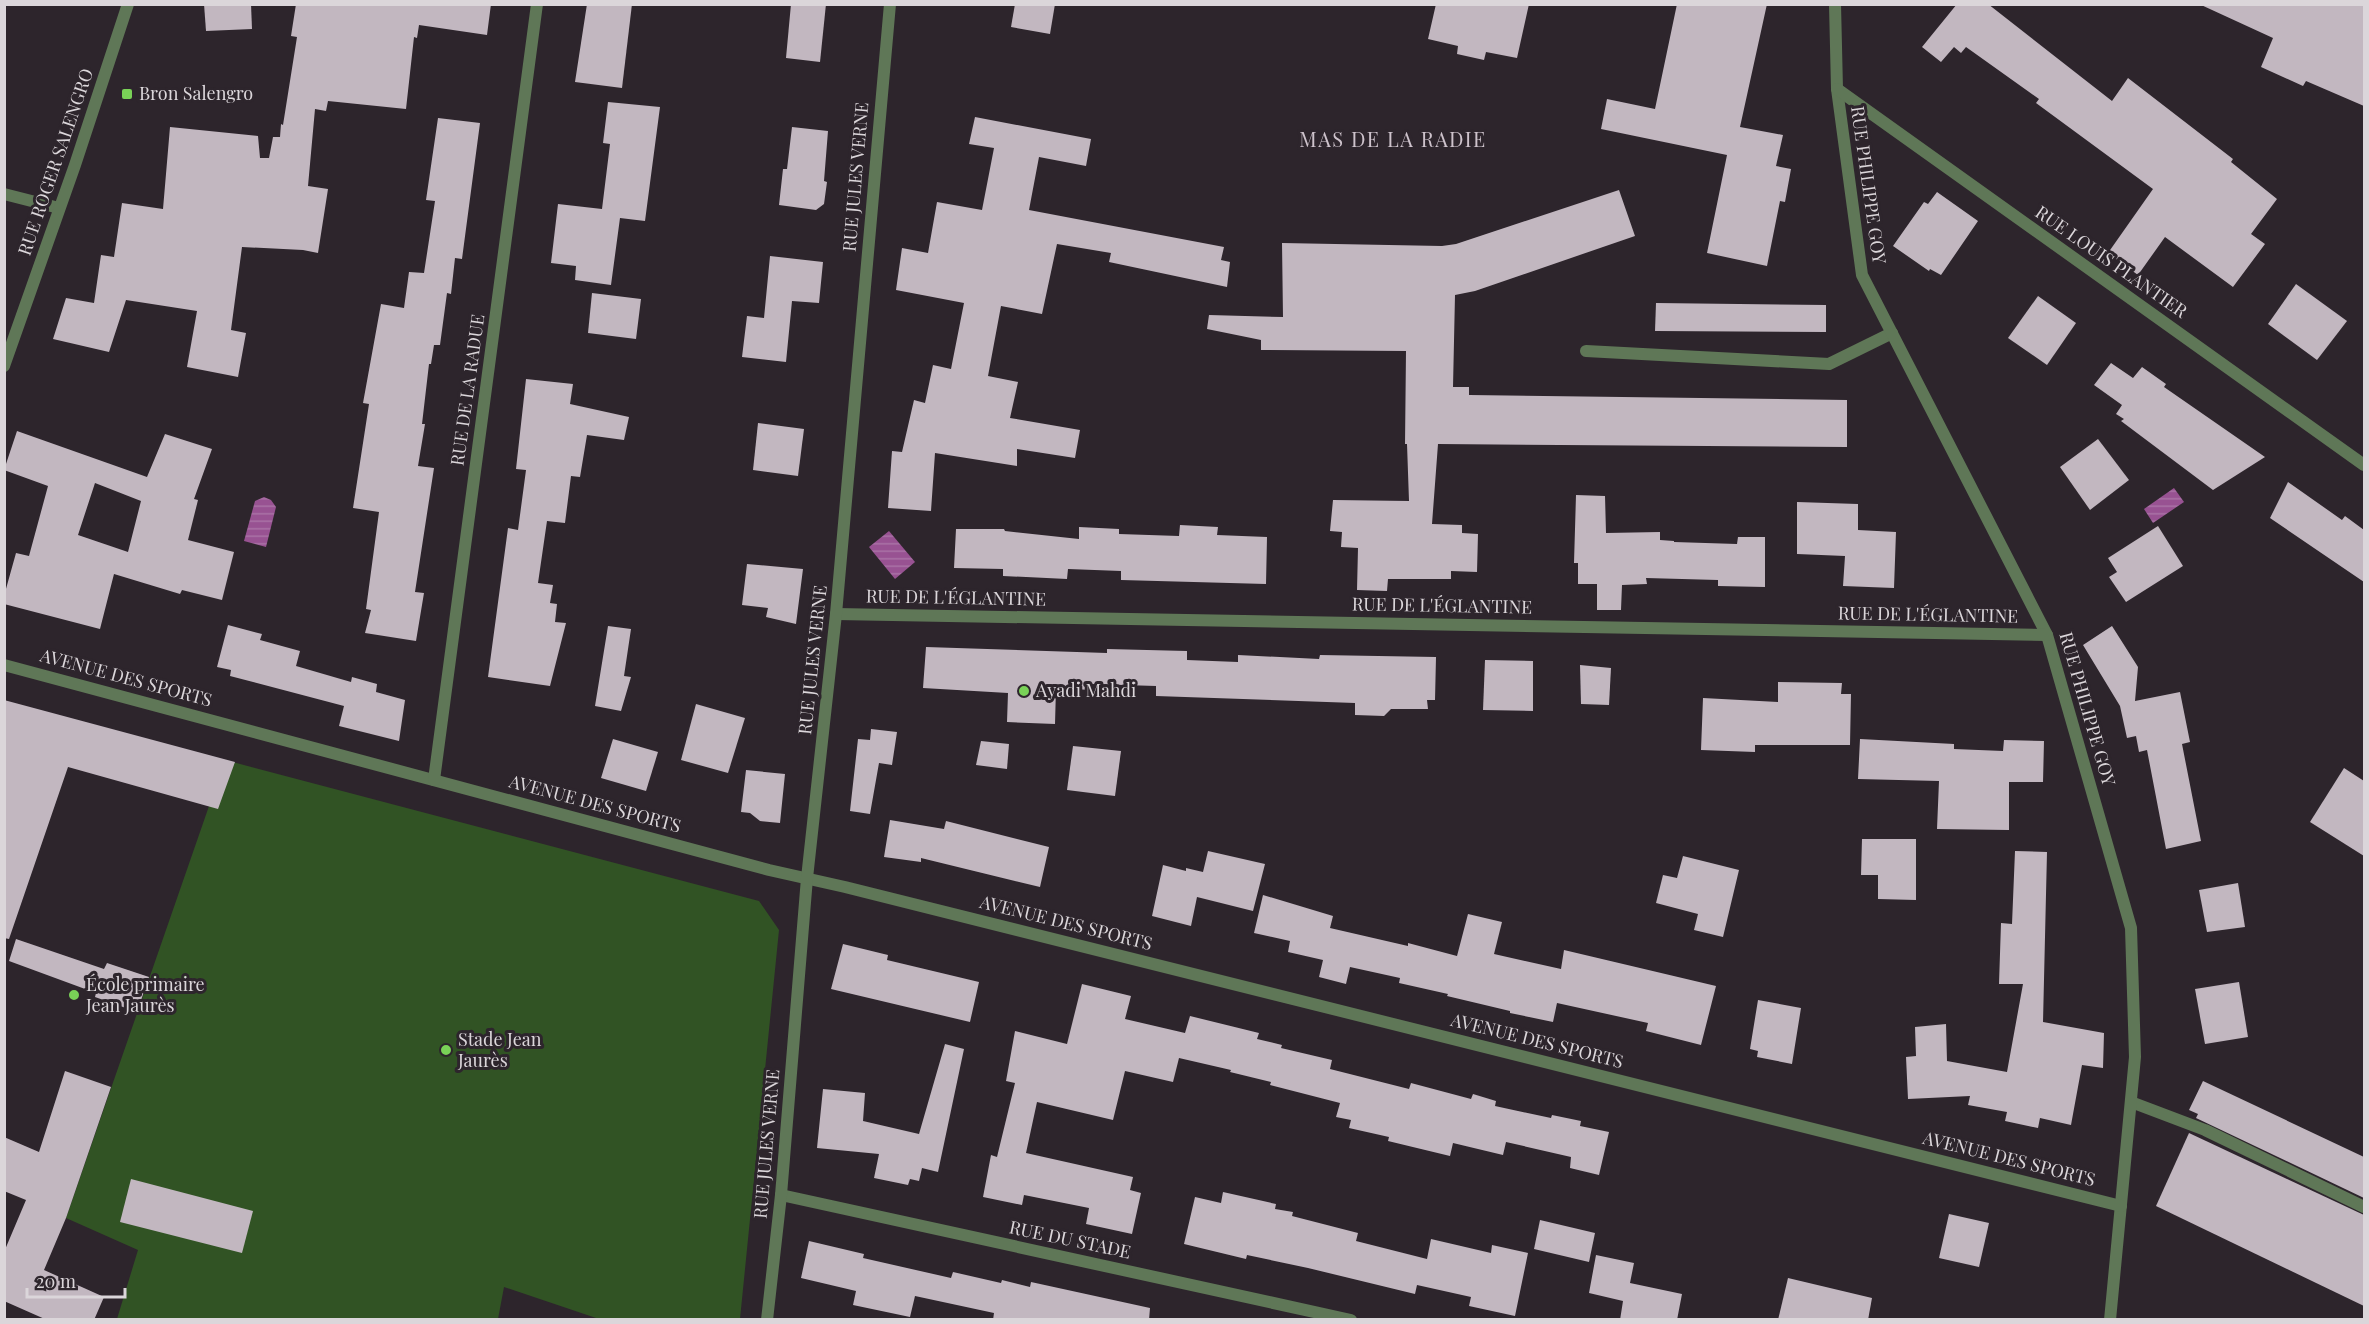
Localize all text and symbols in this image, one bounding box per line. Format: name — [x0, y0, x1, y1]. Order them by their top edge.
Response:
street label: RUE ROGER SALENGRO — [12, 65, 98, 258]
place label: Bron Salengro — [139, 81, 253, 105]
marker: Bron Salengro — [120, 87, 134, 101]
street label: RUE JULES VERNE — [837, 101, 874, 253]
street label: RUE PHILIPPE GOY — [1846, 104, 1892, 266]
district label: MAS DE LA RADIE — [1299, 125, 1487, 152]
street label: RUE LOUIS PLANTIER — [2031, 200, 2193, 323]
street label: RUE DE LA RADUE — [444, 313, 490, 467]
street label: RUE DE L'ÉGLANTINE — [866, 583, 1046, 611]
street label: RUE JULES VERNE — [792, 584, 832, 736]
street label: RUE DE L'ÉGLANTINE — [1352, 591, 1532, 619]
street label: RUE DE L'ÉGLANTINE — [1838, 600, 2018, 628]
street label: RUE PHILIPPE GOY — [2055, 629, 2122, 789]
street label: AVENUE DES SPORTS — [37, 642, 215, 712]
place label: Ayadi Mahdi — [1035, 678, 1136, 702]
marker: Ayadi Mahdi — [1017, 684, 1031, 698]
street label: AVENUE DES SPORTS — [506, 768, 684, 838]
street label: AVENUE DES SPORTS — [976, 889, 1155, 955]
place label: École primaire Jean Jaurès — [85, 972, 205, 1017]
marker: École primaire Jean Jaurès — [67, 988, 81, 1002]
street label: AVENUE DES SPORTS — [1447, 1007, 1626, 1073]
place label: Stade Jean Jaurès — [457, 1027, 542, 1072]
marker: Stade Jean Jaurès — [439, 1043, 453, 1057]
street label: RUE JULES VERNE — [748, 1068, 785, 1220]
street label: AVENUE DES SPORTS — [1919, 1125, 2098, 1191]
street label: RUE DU STADE — [1007, 1214, 1133, 1264]
scale bar — [27, 1261, 124, 1299]
text: 20 m — [36, 1269, 76, 1293]

